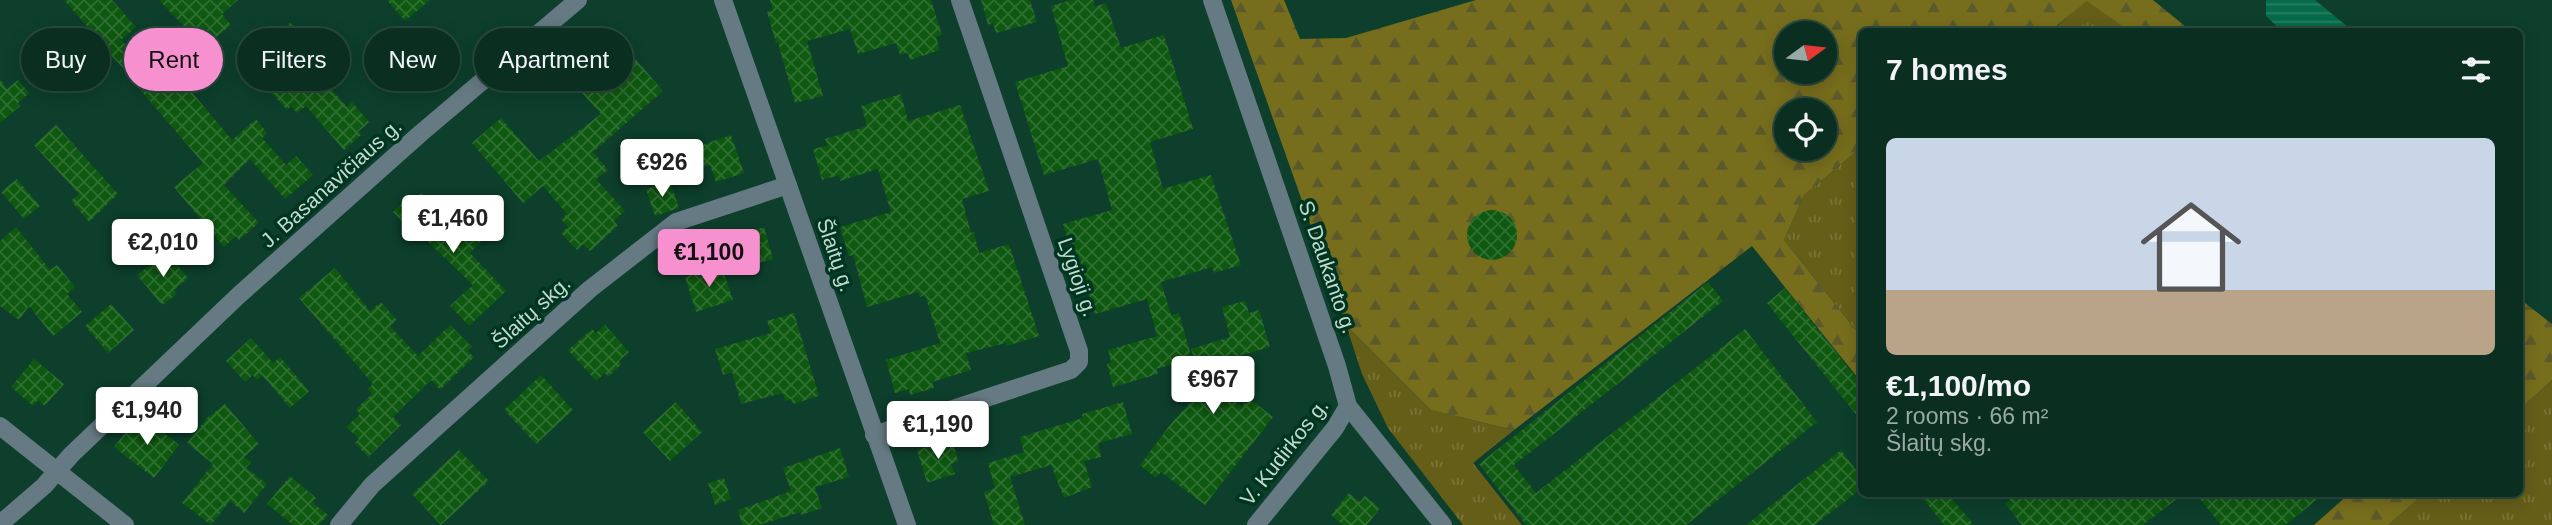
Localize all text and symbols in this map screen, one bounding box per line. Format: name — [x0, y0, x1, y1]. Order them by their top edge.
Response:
north arrow — [1774, 21, 1838, 84]
map controls — [1774, 21, 1837, 161]
chip: Buy — [21, 28, 110, 91]
chip: Rent — [124, 28, 223, 91]
chip: Filters — [237, 28, 350, 91]
chip: New — [364, 28, 460, 91]
chip: Apartment — [474, 28, 633, 91]
icon: filters — [2457, 51, 2495, 89]
text: 7 homes — [1886, 53, 2008, 86]
button: locate — [1774, 98, 1837, 161]
street label: J. Basanavičiaus g. — [256, 114, 406, 252]
pin: €926 — [621, 140, 703, 199]
text: €926 — [636, 149, 688, 175]
icon: home — [2128, 184, 2254, 310]
pin: €1,460 — [396, 196, 510, 255]
street label: S. Daukanto g. — [1295, 198, 1361, 336]
text: €1,460 — [418, 205, 488, 231]
street label: Šlaitų g. — [813, 215, 859, 295]
pin: €2,010 — [106, 219, 220, 279]
text: €2,010 — [128, 229, 198, 255]
pin: €1,100 — [652, 230, 766, 289]
street label: Lygioji g. — [1054, 234, 1102, 320]
text: €1,100 — [674, 239, 744, 265]
street label: Šlaitų skg. — [487, 271, 575, 353]
pin: €967 — [1172, 356, 1254, 416]
text: €967 — [1187, 366, 1239, 392]
text: €1,100/mo — [1886, 369, 2031, 402]
pin: €1,940 — [90, 388, 204, 447]
street label: V. Kudirkos g. — [1235, 394, 1333, 510]
text: €1,940 — [112, 397, 182, 423]
pin: €1,190 — [881, 402, 995, 461]
text: 2 rooms · 66 m² — [1886, 403, 2048, 429]
text: €1,190 — [903, 411, 973, 437]
text: Šlaitų skg. — [1886, 430, 1992, 456]

